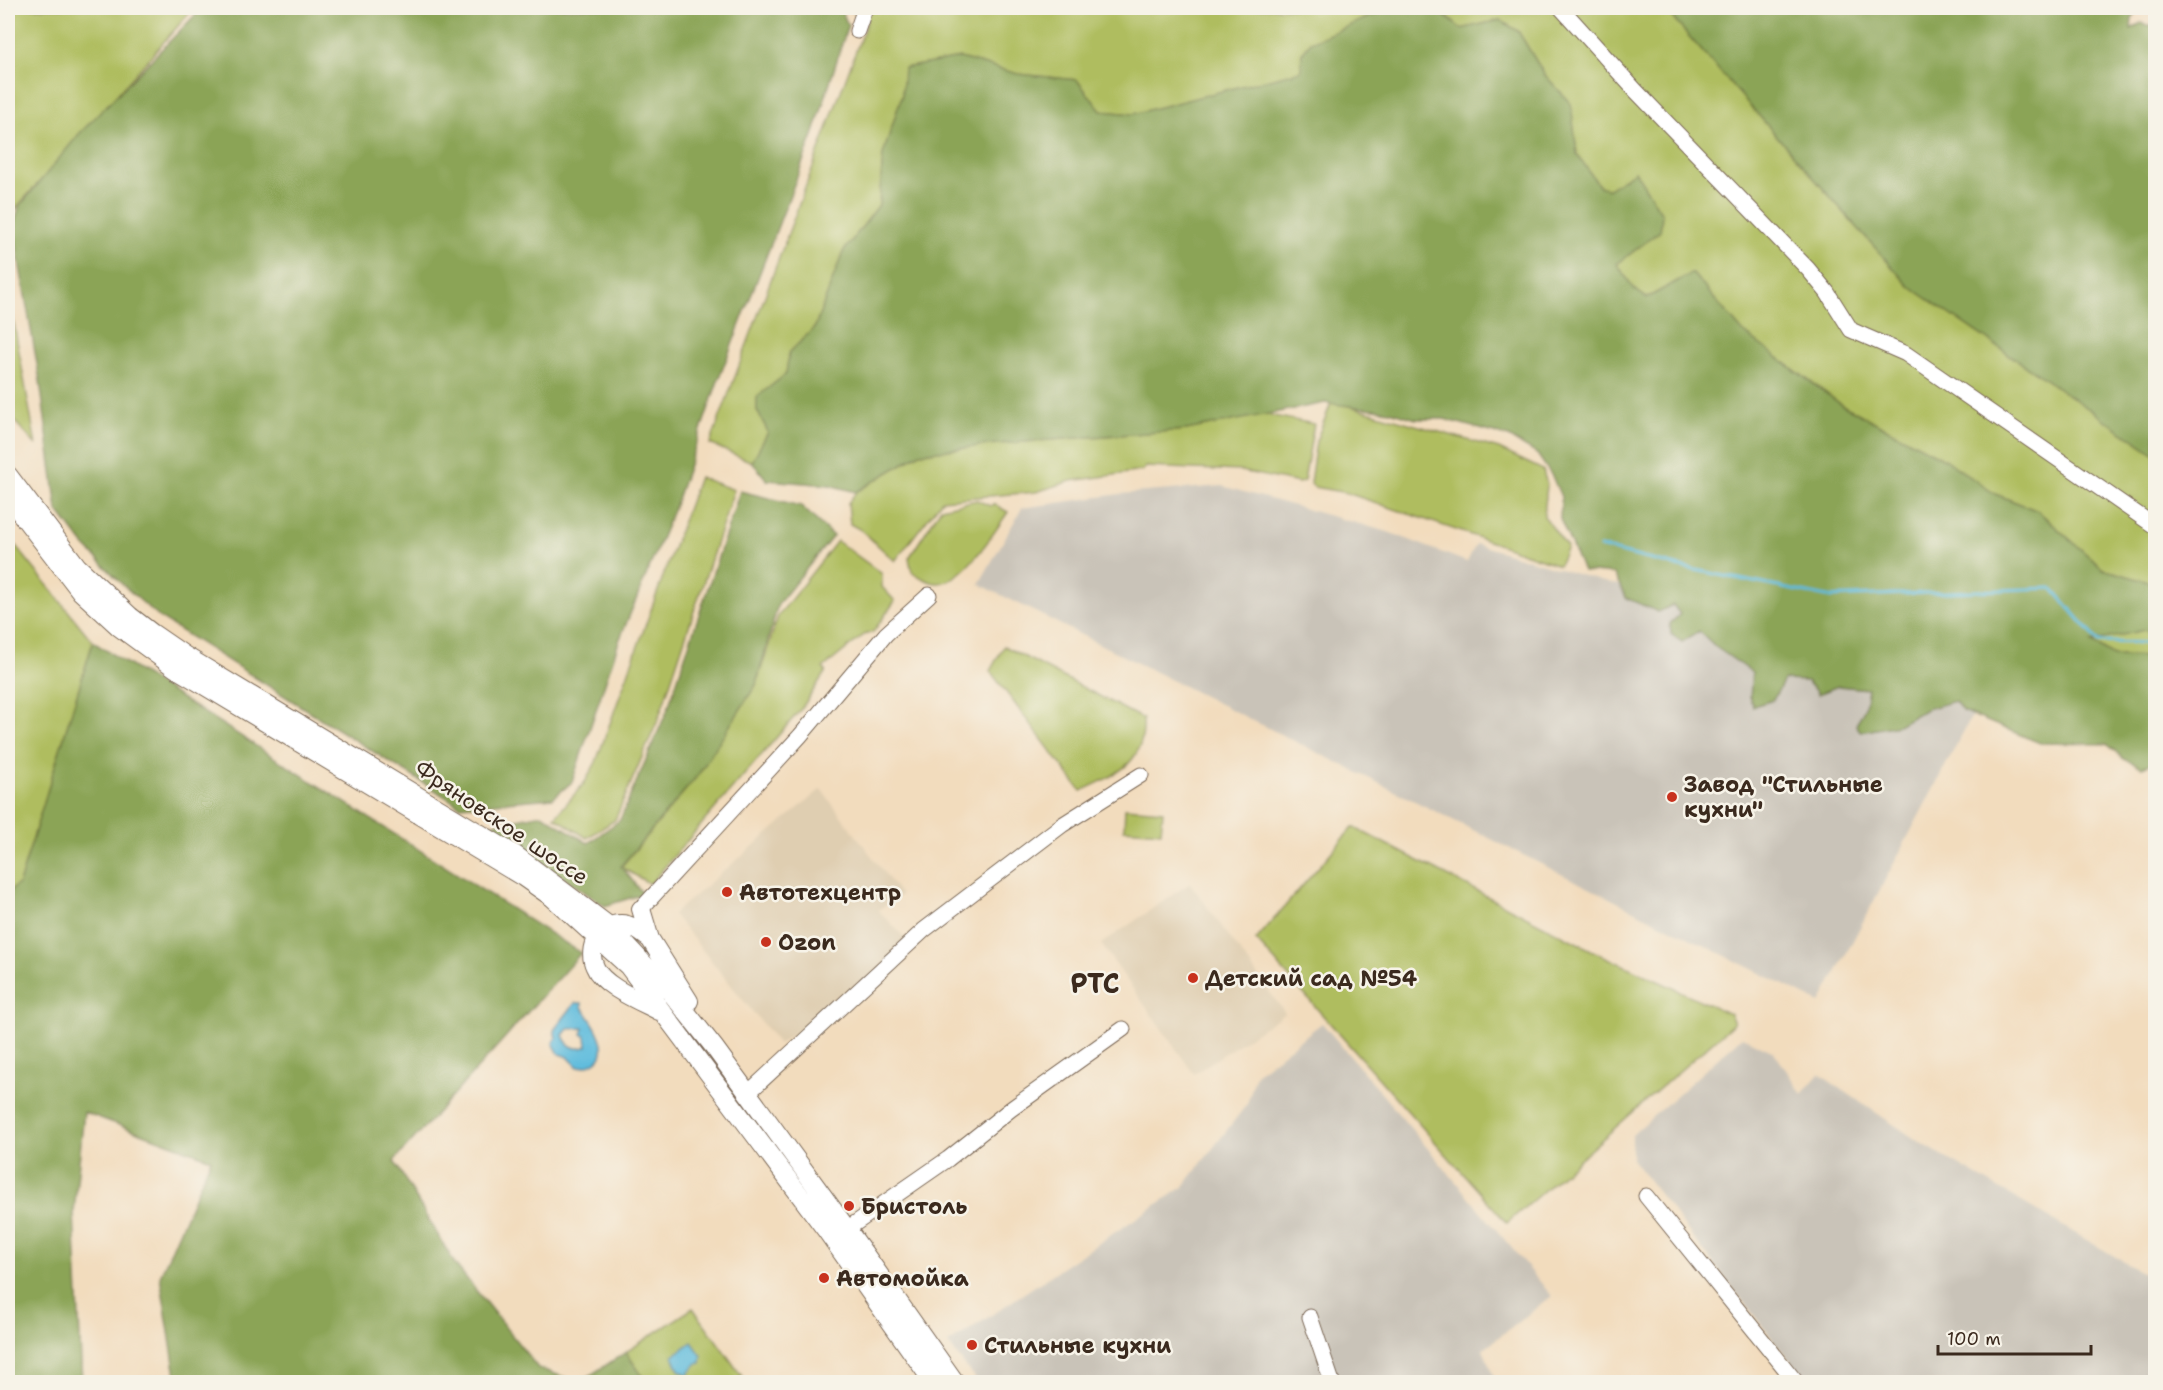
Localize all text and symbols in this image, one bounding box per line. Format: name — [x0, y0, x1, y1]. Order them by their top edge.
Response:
street label: Фряновское шоссе — [409, 753, 594, 891]
place label: Завод "Стильные кухни" — [1684, 770, 1883, 824]
marker: Завод "Стильные кухни" — [1665, 790, 1679, 804]
place label: Автотехцентр — [739, 878, 901, 907]
marker: Автотехцентр — [720, 885, 734, 899]
place label: Ozon — [778, 928, 836, 957]
marker: Ozon — [759, 935, 773, 949]
district label: РТС — [1070, 964, 1120, 1002]
place label: Детский сад №54 — [1205, 964, 1418, 993]
marker: Детский сад №54 — [1186, 971, 1200, 985]
place label: Бристоль — [861, 1192, 967, 1221]
marker: Бристоль — [842, 1199, 856, 1213]
place label: Автомойка — [836, 1264, 969, 1293]
marker: Автомойка — [817, 1271, 831, 1285]
scale bar — [1938, 1318, 2091, 1356]
text: 100 m — [1947, 1327, 2001, 1351]
place label: Стильные кухни — [984, 1331, 1171, 1360]
marker: Стильные кухни — [965, 1338, 979, 1352]

